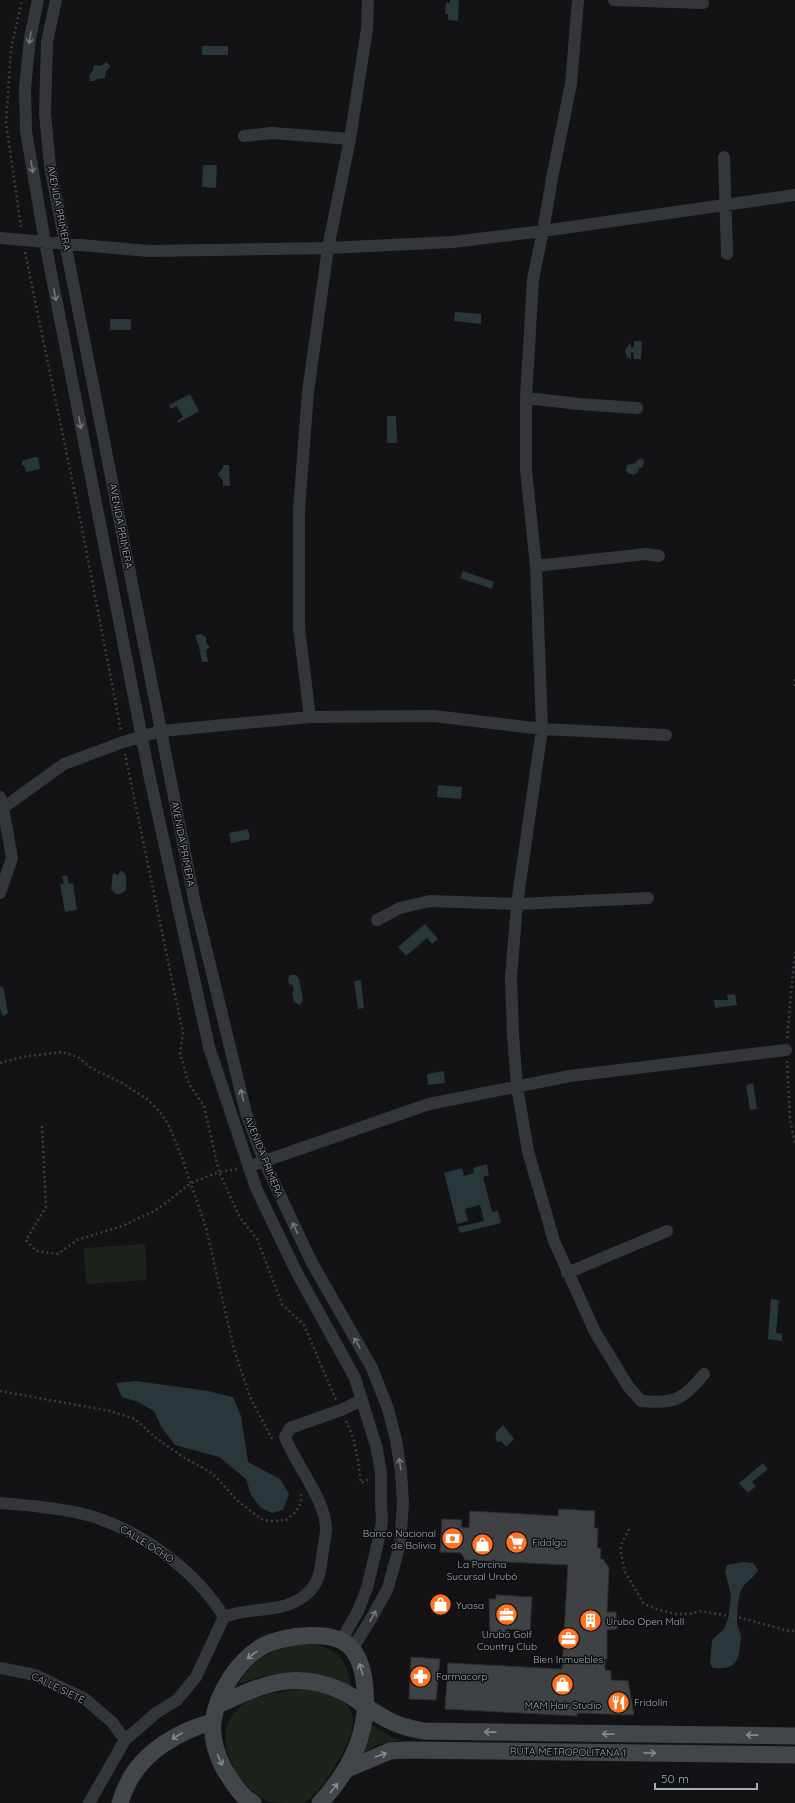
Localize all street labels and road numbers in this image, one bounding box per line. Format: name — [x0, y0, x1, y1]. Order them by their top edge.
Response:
street label: AVENIDA PRIMERA — [44, 164, 74, 252]
street label: AVENIDA PRIMERA — [106, 482, 136, 570]
street label: AVENIDA PRIMERA — [168, 800, 198, 888]
street label: AVENIDA PRIMERA — [242, 1115, 286, 1200]
street label: CALLE OCHO — [118, 1522, 177, 1566]
street label: CALLE SIETE — [29, 1670, 87, 1707]
street label: RUTA METROPOLITANA 1 — [510, 1744, 626, 1760]

